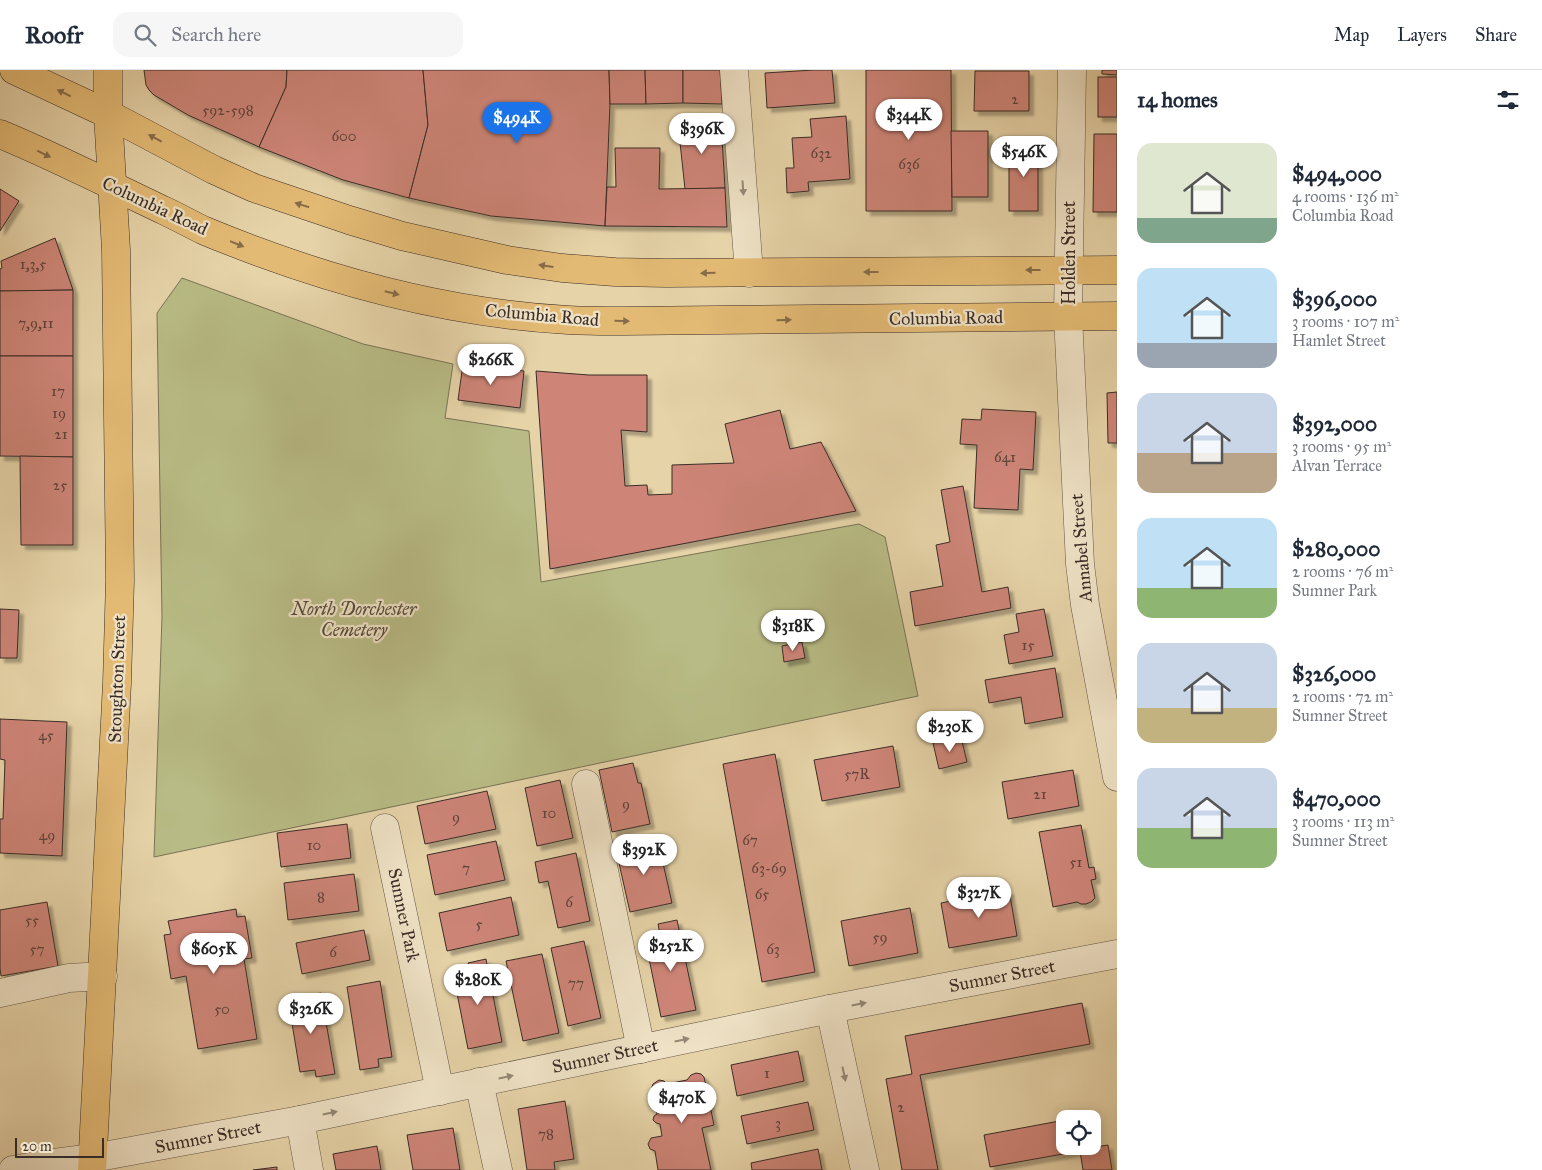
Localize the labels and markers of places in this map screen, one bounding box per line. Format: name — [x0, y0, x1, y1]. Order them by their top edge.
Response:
pin: $344K — [874, 98, 944, 141]
pin: $494K — [482, 102, 552, 144]
pin: $396K — [667, 112, 737, 155]
pin: $546K — [989, 136, 1059, 178]
pin: $266K — [456, 344, 526, 386]
pin: $318K — [758, 610, 828, 652]
pin: $230K — [915, 710, 985, 753]
pin: $392K — [609, 834, 679, 876]
pin: $327K — [944, 876, 1014, 919]
pin: $252K — [636, 930, 706, 972]
pin: $605K — [179, 932, 249, 975]
pin: $280K — [443, 964, 513, 1006]
pin: $326K — [276, 992, 346, 1035]
pin: $470K — [647, 1082, 717, 1124]

